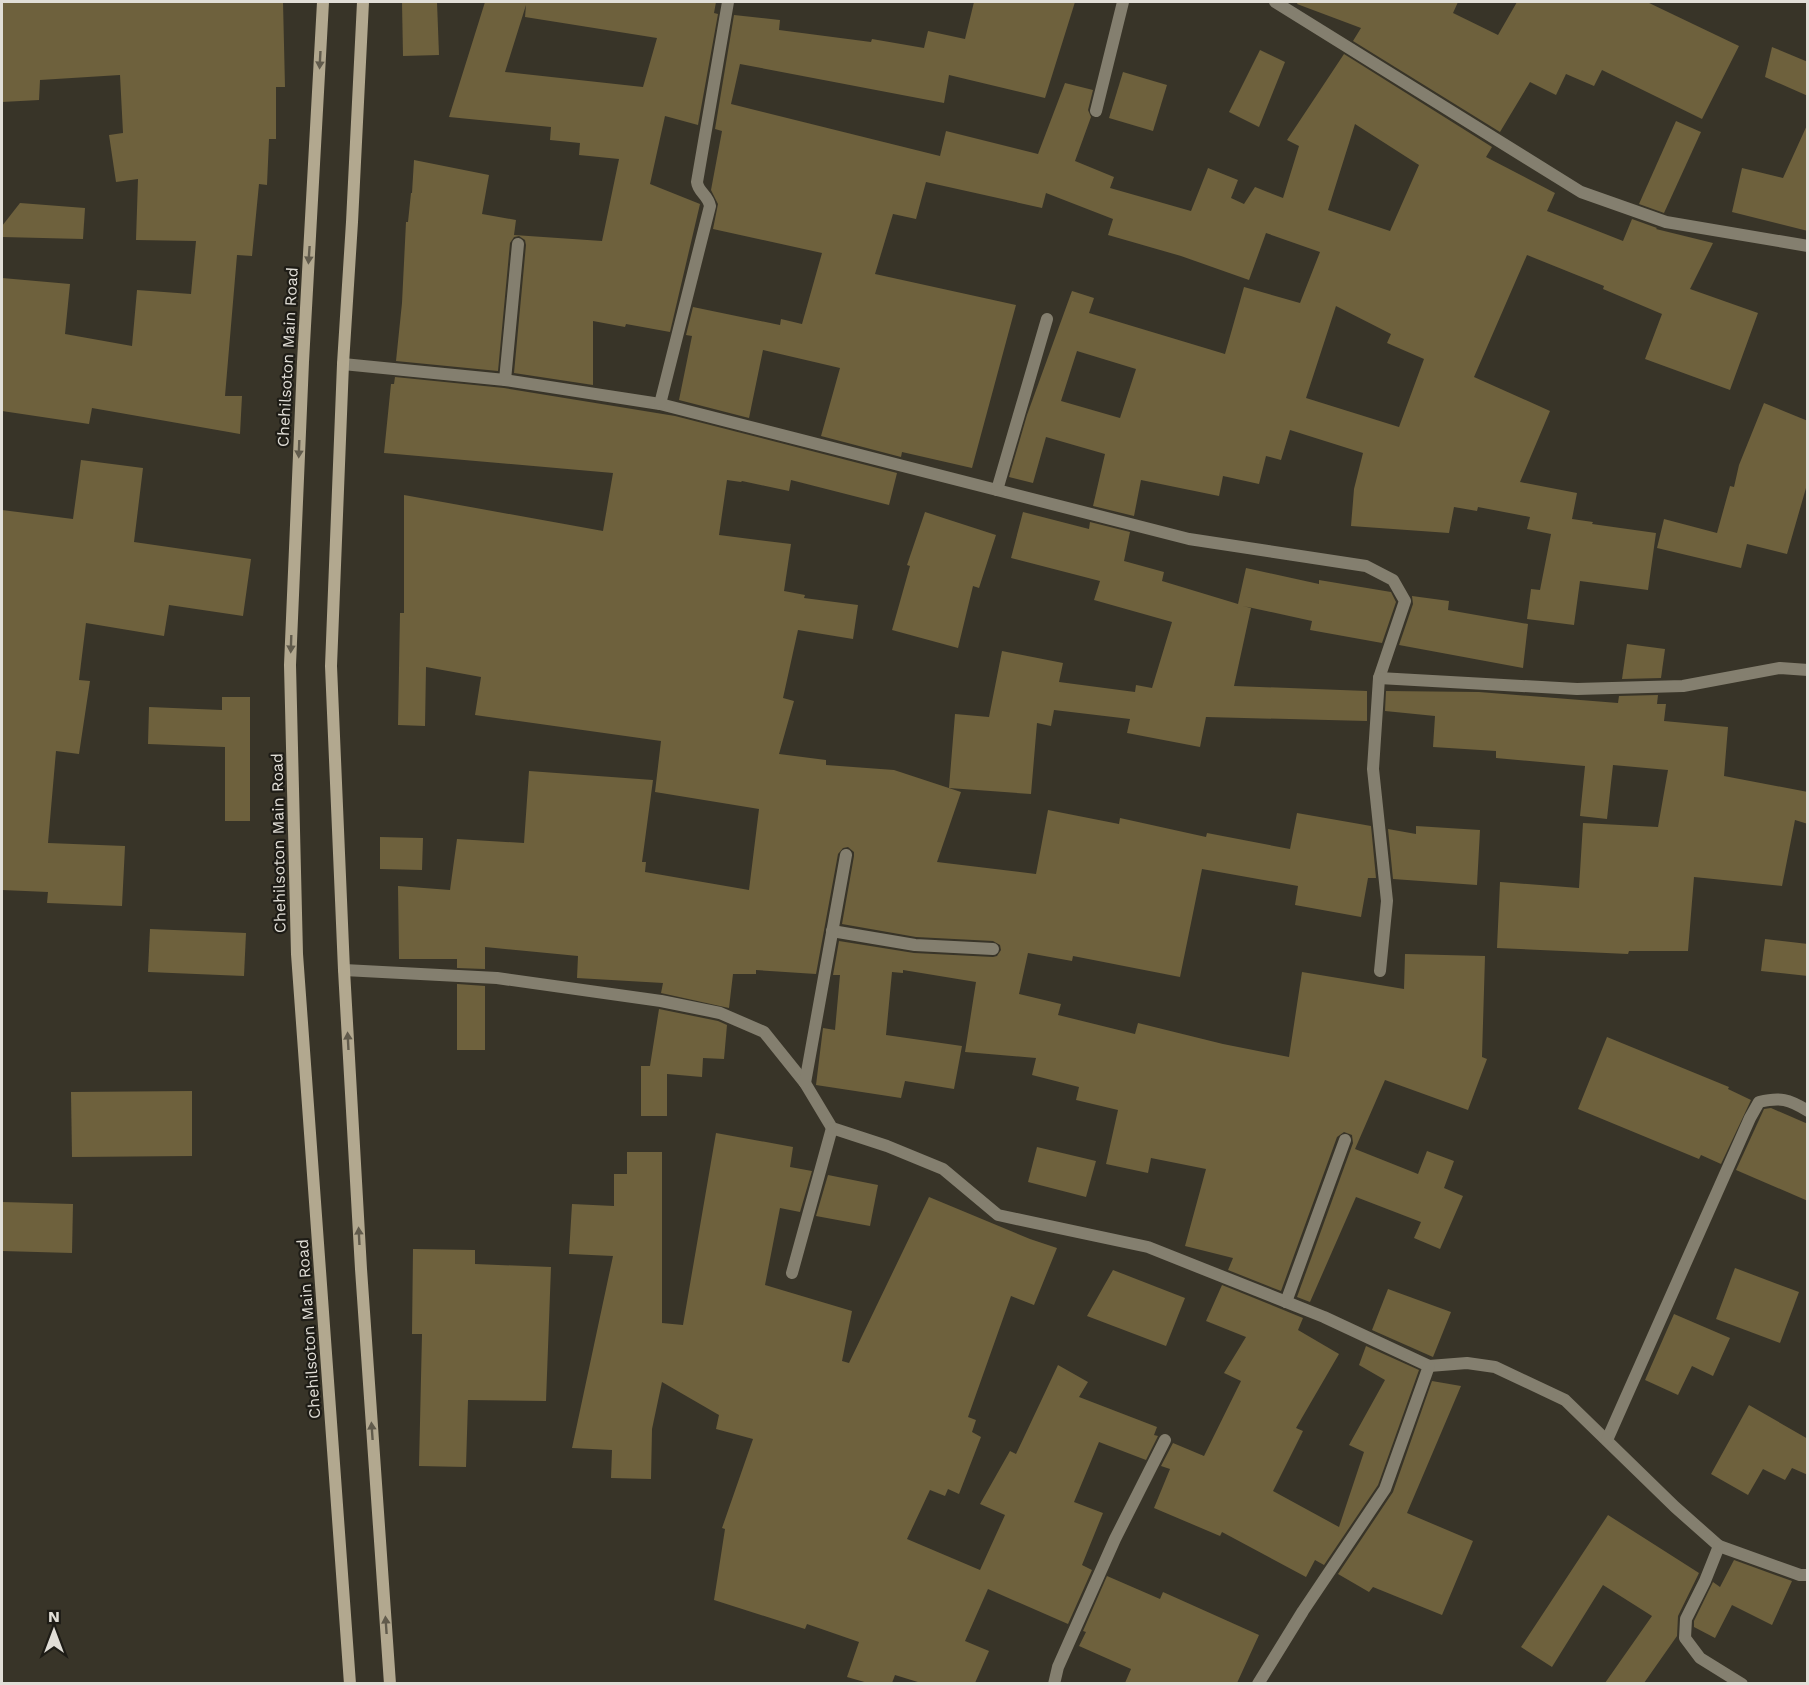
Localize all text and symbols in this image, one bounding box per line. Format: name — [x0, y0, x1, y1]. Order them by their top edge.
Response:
one-way arrow — [315, 50, 324, 69]
one-way arrow — [305, 245, 314, 264]
street label: Chehilsoton Main Road — [273, 267, 302, 447]
one-way arrow — [295, 440, 304, 459]
one-way arrow — [286, 635, 296, 654]
street label: Chehilsoton Main Road — [267, 753, 290, 933]
one-way arrow — [343, 1032, 352, 1051]
one-way arrow — [354, 1227, 364, 1246]
street label: Chehilsoton Main Road — [293, 1239, 324, 1419]
one-way arrow — [367, 1421, 377, 1440]
north arrow — [24, 1601, 84, 1661]
text: N — [48, 1607, 60, 1626]
one-way arrow — [381, 1616, 391, 1635]

